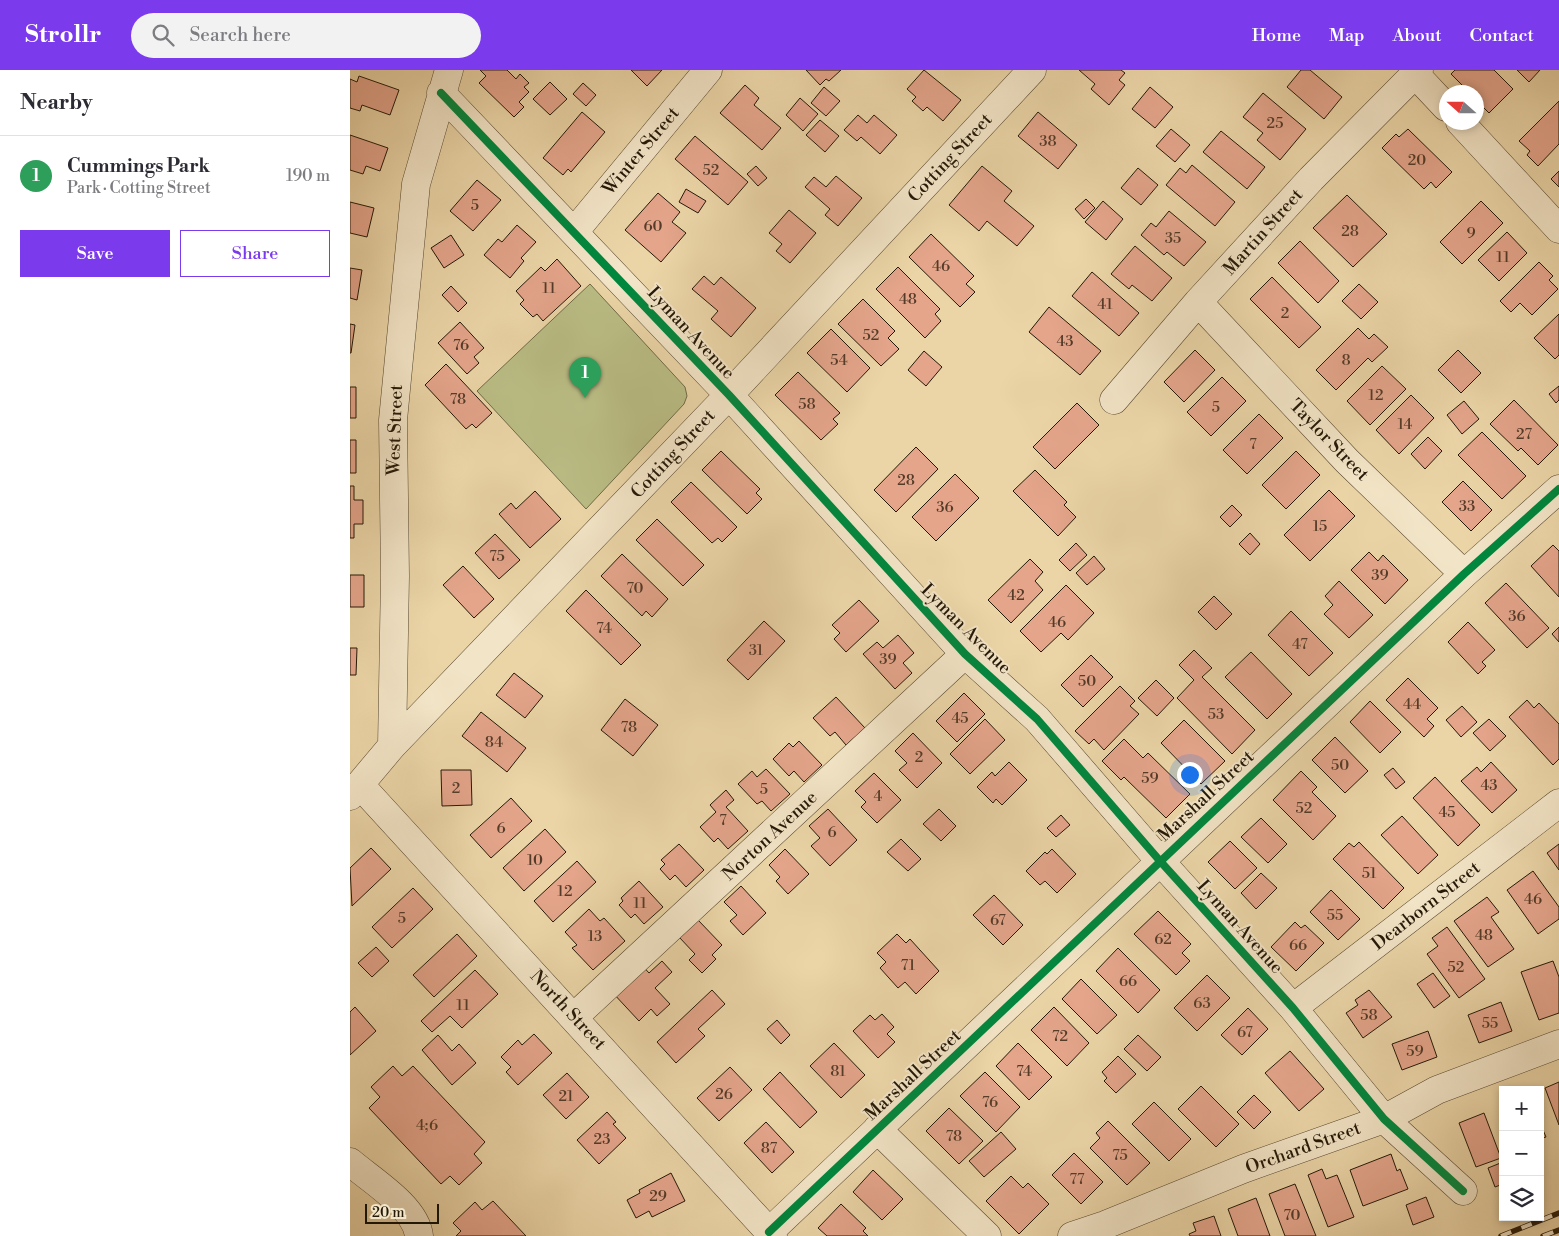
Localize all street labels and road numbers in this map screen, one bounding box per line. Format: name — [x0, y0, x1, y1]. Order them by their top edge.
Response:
street label: Winter Street — [597, 102, 685, 201]
street label: Cotting Street — [903, 108, 998, 207]
street label: Martin Street — [1218, 183, 1308, 280]
street label: Lyman Avenue — [642, 282, 740, 384]
street label: West Street — [382, 383, 408, 477]
street label: Taylor Street — [1284, 394, 1374, 486]
street label: Cotting Street — [626, 404, 721, 503]
street label: Lyman Avenue — [916, 579, 1016, 679]
street label: Marshall Street — [1153, 745, 1260, 847]
street label: Norton Avenue — [718, 786, 822, 886]
street label: Dearborn Street — [1367, 856, 1485, 956]
street label: Lyman Avenue — [1192, 875, 1288, 979]
street label: North Street — [525, 965, 611, 1055]
street label: Marshall Street — [860, 1024, 967, 1126]
street label: Orchard Street — [1242, 1116, 1364, 1179]

